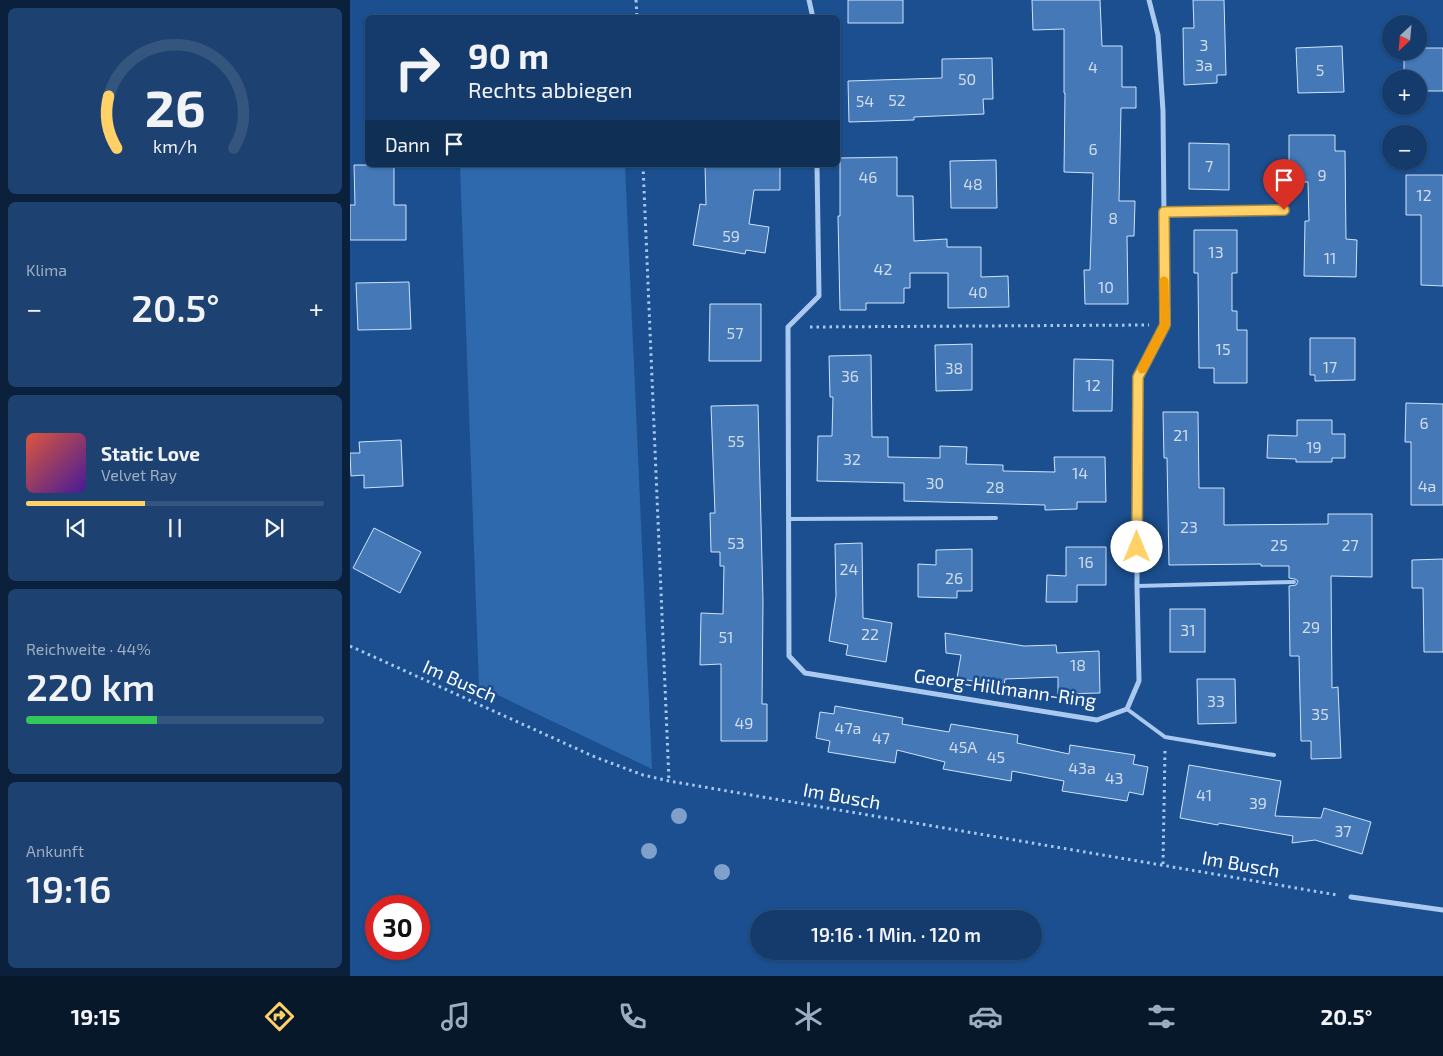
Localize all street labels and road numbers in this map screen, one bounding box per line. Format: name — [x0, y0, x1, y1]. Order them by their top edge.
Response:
street label: Im Busch — [420, 654, 501, 707]
street label: Georg-Hillmann-Ring — [912, 663, 1098, 712]
street label: Im Busch — [801, 777, 883, 814]
street label: Im Busch — [1200, 845, 1282, 882]

